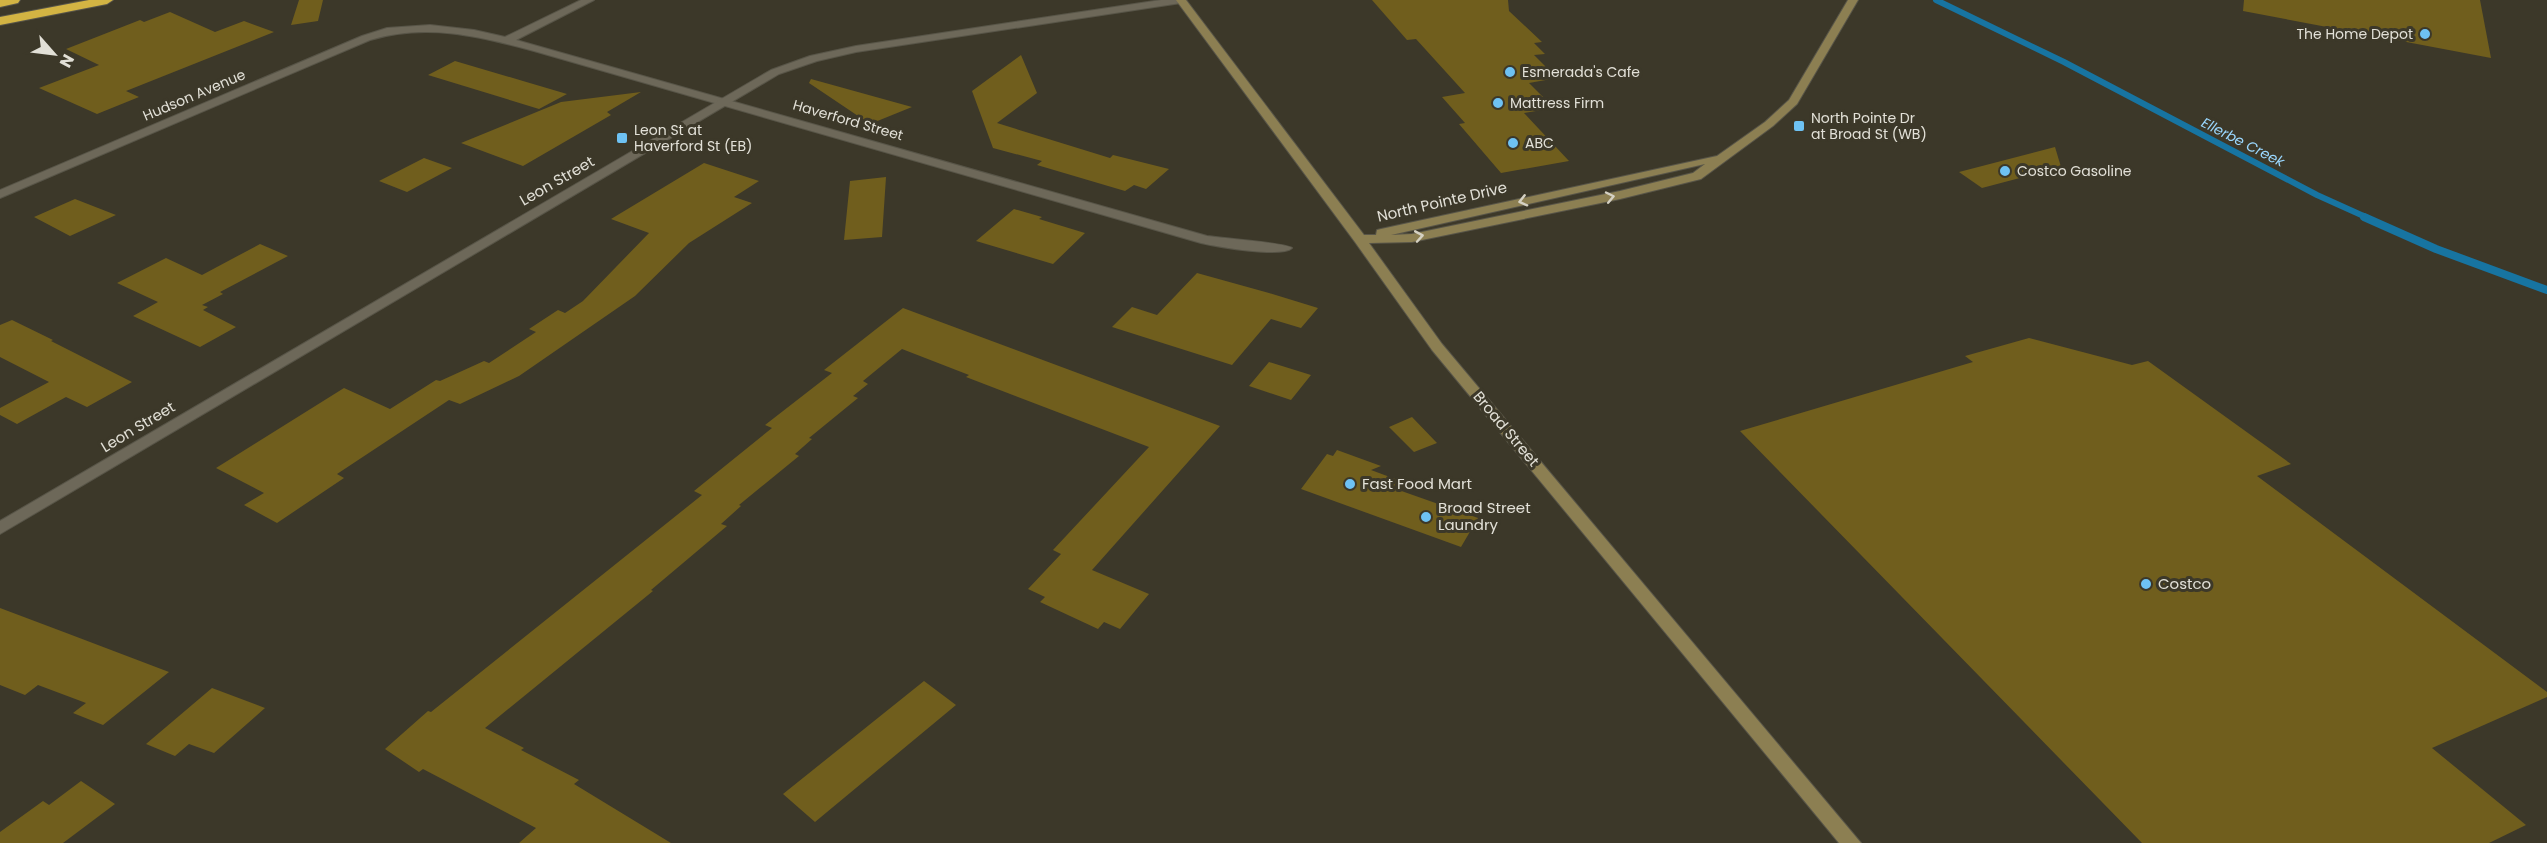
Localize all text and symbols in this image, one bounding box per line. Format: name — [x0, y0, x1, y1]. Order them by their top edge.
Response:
north arrow — [24, 24, 84, 84]
place label: The Home Depot — [2296, 24, 2413, 44]
marker: The Home Depot — [2418, 27, 2432, 41]
text: N — [54, 50, 80, 72]
place label: Esmerada's Cafe — [1522, 62, 1640, 82]
street label: Hudson Avenue — [140, 64, 249, 126]
marker: Esmerada's Cafe — [1503, 65, 1517, 79]
place label: Mattress Firm — [1510, 93, 1604, 113]
street label: Haverford Street — [791, 95, 905, 145]
marker: Mattress Firm — [1491, 96, 1505, 110]
place label: North Pointe Dr at Broad St (WB) — [1811, 108, 1927, 144]
water label: Ellerbe Creek — [2198, 112, 2289, 172]
marker: North Pointe Dr at Broad St (WB) — [1792, 119, 1806, 133]
place label: Leon St at Haverford St (EB) — [634, 120, 752, 156]
marker: Leon St at Haverford St (EB) — [615, 131, 629, 145]
place label: ABC — [1525, 133, 1554, 153]
marker: ABC — [1506, 136, 1520, 150]
street label: Leon Street — [516, 151, 598, 210]
place label: Costco Gasoline — [2017, 161, 2132, 181]
marker: Costco Gasoline — [1998, 164, 2012, 178]
street label: North Pointe Drive — [1375, 176, 1509, 227]
one-way arrow — [1605, 191, 1615, 204]
one-way arrow — [1518, 193, 1528, 206]
one-way arrow — [1413, 230, 1423, 243]
street label: Broad Street — [1469, 386, 1544, 471]
street label: Leon Street — [97, 396, 179, 457]
place label: Fast Food Mart — [1362, 473, 1472, 494]
marker: Fast Food Mart — [1343, 477, 1357, 491]
place label: Broad Street Laundry — [1438, 497, 1531, 535]
marker: Broad Street Laundry — [1419, 510, 1433, 524]
place label: Costco — [2158, 573, 2211, 594]
marker: Costco — [2139, 577, 2153, 591]

